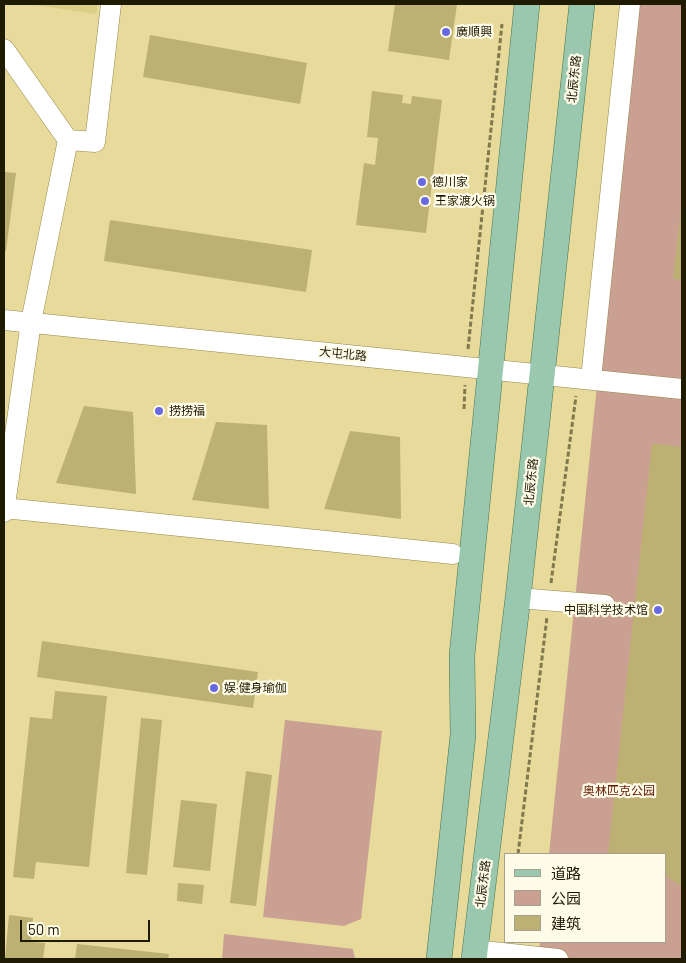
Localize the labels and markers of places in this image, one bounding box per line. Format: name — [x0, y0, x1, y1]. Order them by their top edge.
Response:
place label: 廣順興 — [456, 25, 492, 39]
marker: 廣順興 — [440, 26, 452, 38]
place label: 德川家 — [432, 175, 468, 189]
marker: 德川家 — [416, 176, 428, 188]
place label: 王家渡火锅 — [435, 194, 495, 208]
marker: 王家渡火锅 — [419, 195, 431, 207]
place label: 捞捞福 — [169, 404, 205, 418]
marker: 捞捞福 — [153, 405, 165, 417]
place label: 中国科学技术馆 — [564, 603, 648, 617]
marker: 中国科学技术馆 — [652, 604, 664, 616]
place label: 娱·健身瑜伽 — [224, 681, 287, 695]
marker: 娱·健身瑜伽 — [208, 682, 220, 694]

